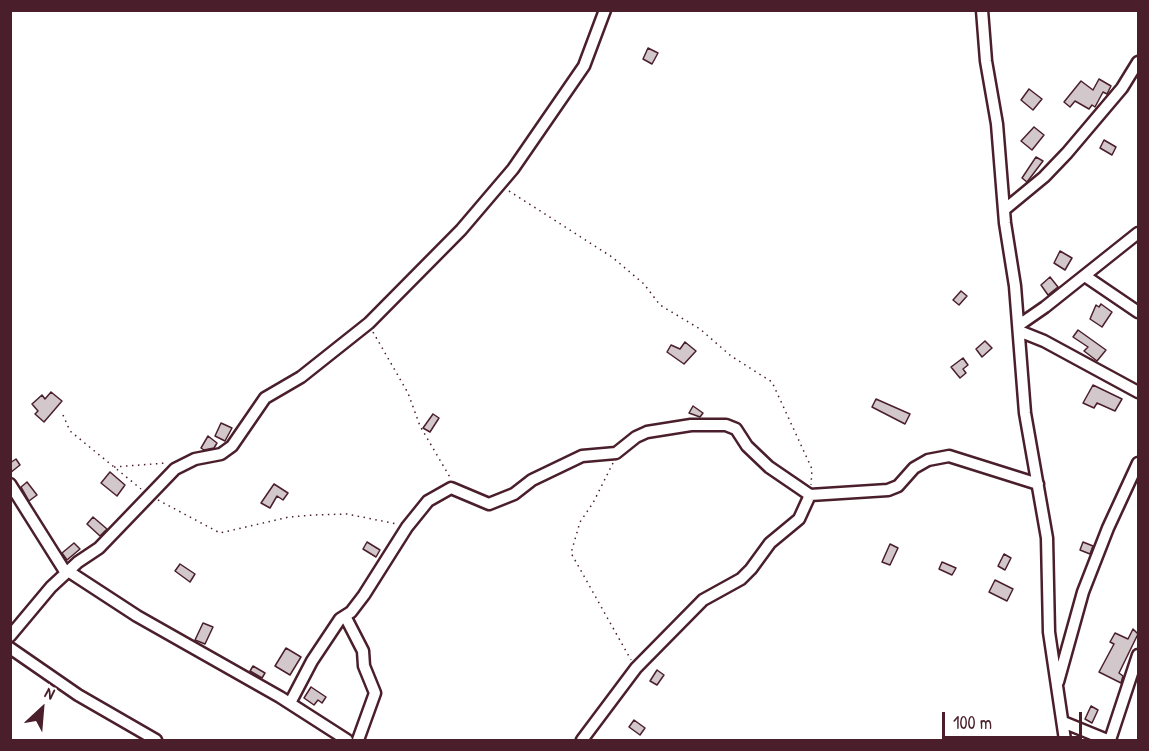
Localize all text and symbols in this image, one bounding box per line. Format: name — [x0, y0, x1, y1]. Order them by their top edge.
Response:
north arrow — [12, 679, 72, 739]
text: N — [41, 681, 59, 705]
scale bar — [945, 700, 1084, 738]
text: 100 m — [953, 710, 992, 735]

